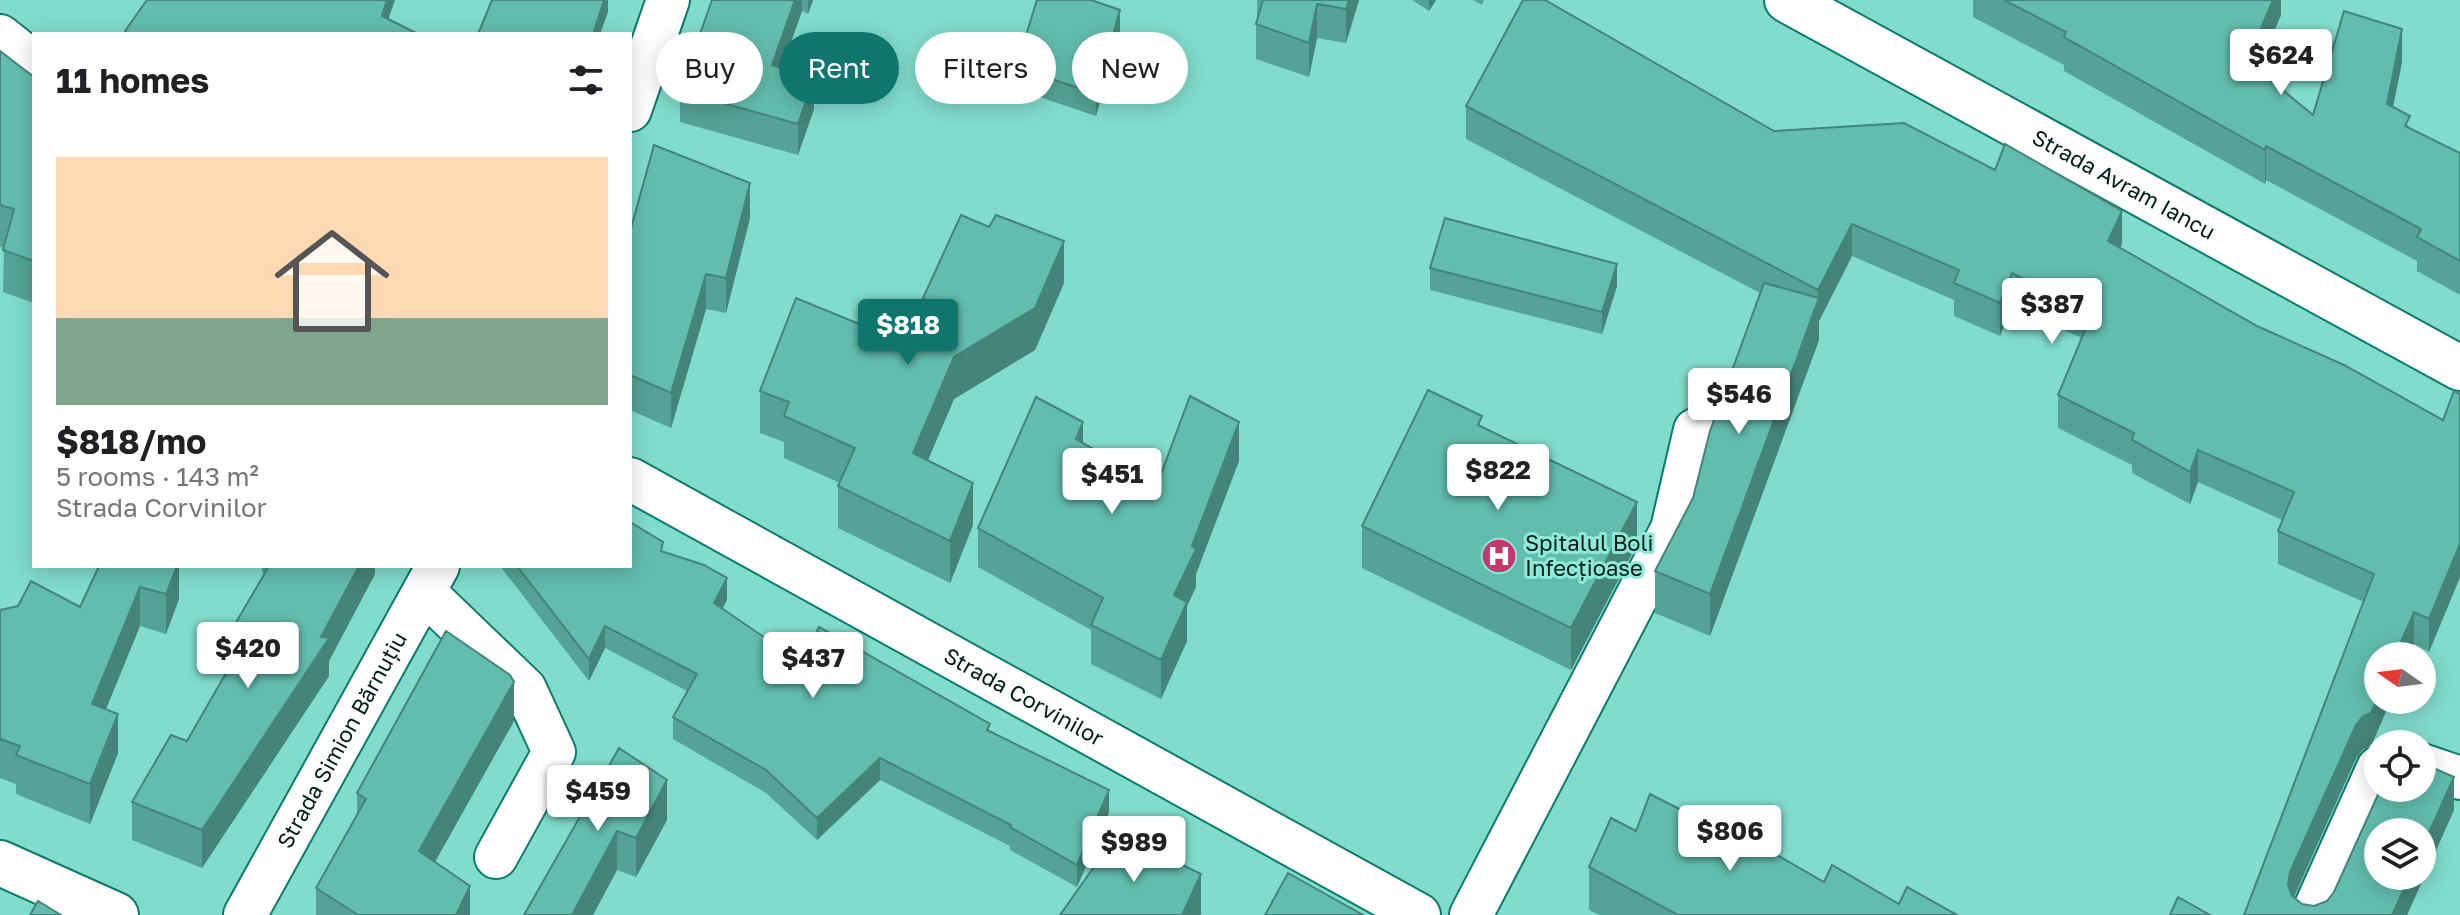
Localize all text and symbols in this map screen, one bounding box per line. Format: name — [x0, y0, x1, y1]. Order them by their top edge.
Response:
pin: $624 — [2234, 29, 2328, 97]
chip: Buy — [656, 32, 763, 104]
chip: Rent — [779, 32, 899, 104]
chip: Filters — [915, 32, 1056, 104]
chip: New — [1072, 32, 1188, 104]
text: $624 — [2248, 39, 2314, 70]
icon: filters — [564, 58, 608, 102]
text: 11 homes — [56, 60, 209, 100]
street label: Strada Avram Iancu — [2028, 123, 2220, 245]
icon: home — [260, 209, 404, 353]
pin: $387 — [2005, 278, 2099, 346]
text: $387 — [2020, 288, 2084, 319]
pin: $818 — [861, 299, 955, 367]
text: $818 — [876, 309, 940, 340]
pin: $546 — [1692, 368, 1786, 436]
text: $546 — [1706, 378, 1772, 409]
text: $818/mo — [56, 421, 206, 461]
pin: $822 — [1451, 444, 1545, 512]
pin: $451 — [1065, 448, 1159, 516]
text: $822 — [1465, 454, 1531, 485]
text: $451 — [1081, 458, 1143, 489]
text: 5 rooms · 143 m² — [56, 461, 259, 492]
text: Strada Corvinilor — [56, 492, 267, 523]
place label: Spitalul Boli Infecțioase — [1525, 529, 1654, 581]
hospital icon: Spitalul Boli Infecțioase — [1480, 537, 1518, 575]
pin: $420 — [201, 622, 295, 690]
street label: Strada Simion Bărnuțiu — [271, 627, 412, 853]
text: $420 — [215, 632, 281, 663]
pin: $437 — [766, 632, 860, 700]
street label: Strada Corvinilor — [939, 641, 1109, 751]
text: $437 — [781, 642, 845, 673]
north arrow — [2364, 642, 2436, 714]
map controls — [2364, 642, 2436, 890]
button: locate — [2364, 730, 2436, 802]
pin: $459 — [551, 765, 645, 833]
text: $459 — [565, 775, 631, 806]
pin: $806 — [1683, 805, 1777, 873]
text: $806 — [1696, 815, 1764, 846]
pin: $989 — [1087, 816, 1181, 884]
button: layers — [2364, 818, 2436, 890]
text: $989 — [1100, 826, 1168, 857]

